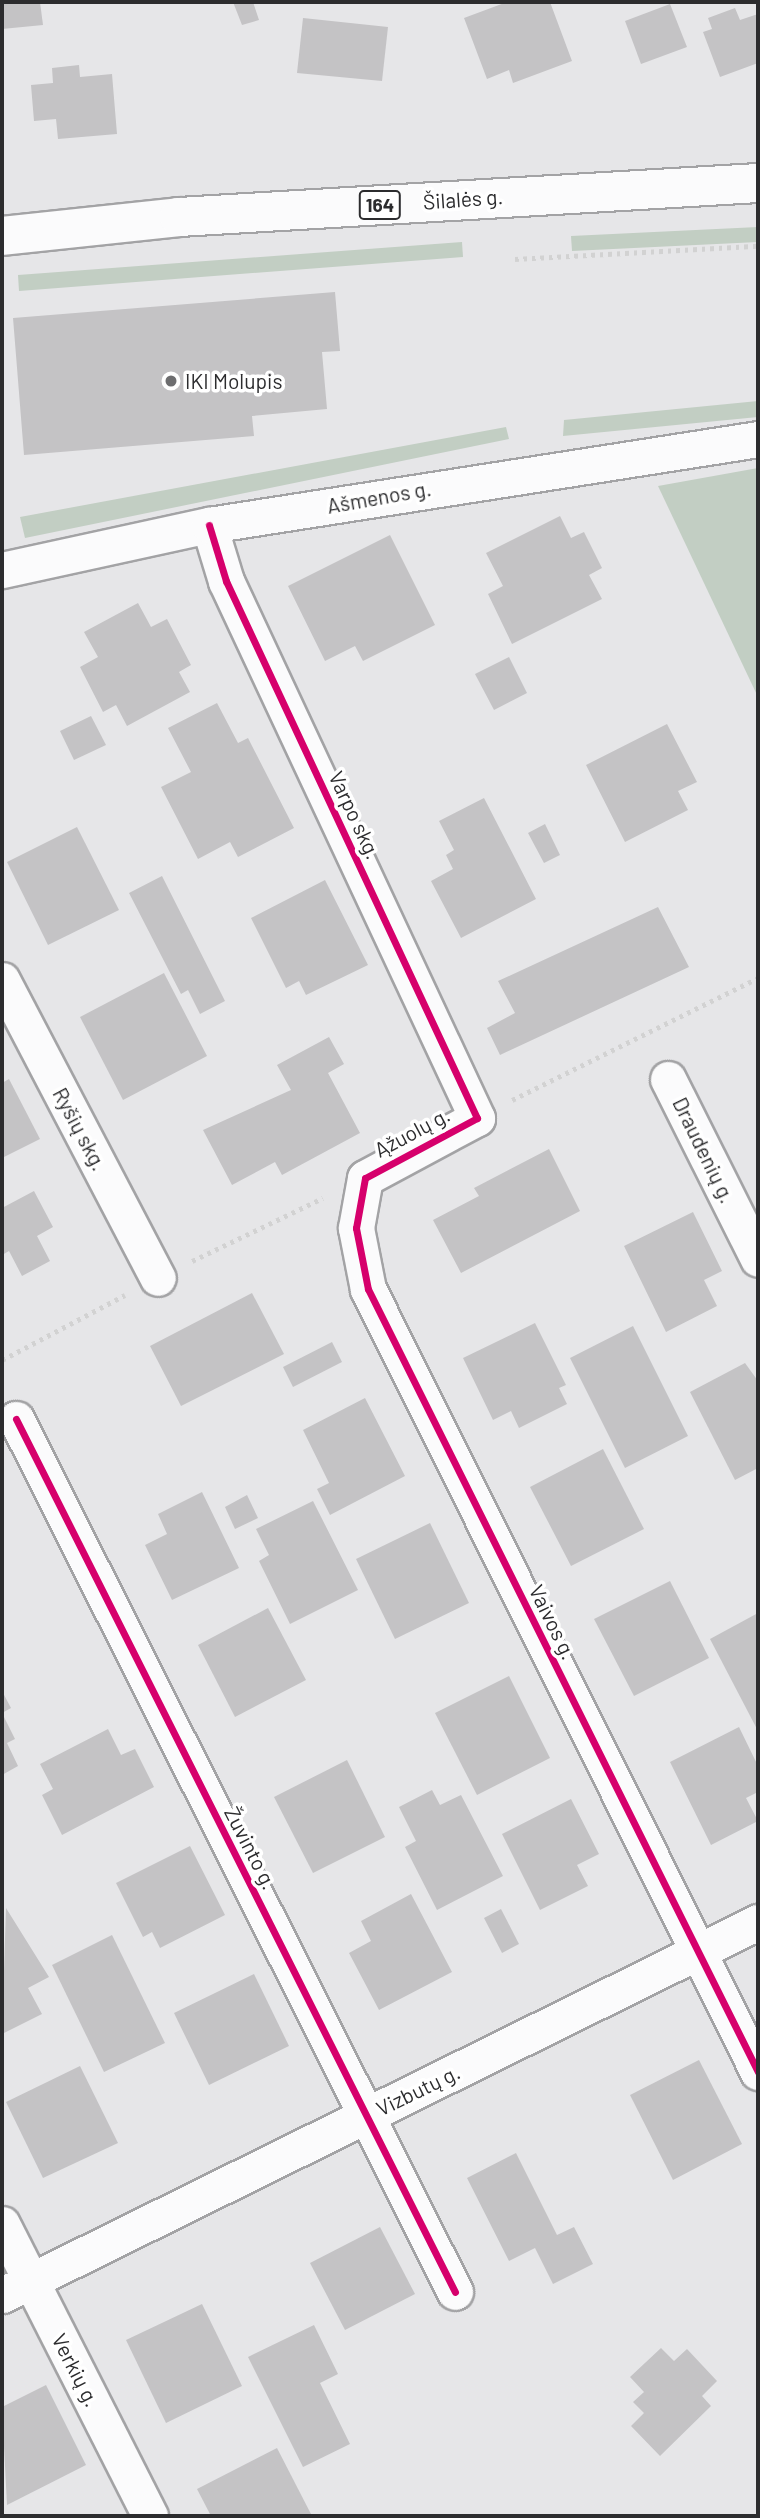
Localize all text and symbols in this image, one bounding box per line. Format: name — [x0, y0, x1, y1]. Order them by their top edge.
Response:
street label: Šilalės g. — [422, 184, 504, 214]
road number: 164 — [357, 190, 403, 220]
place label: IKI Molupis — [185, 368, 283, 394]
marker: IKI Molupis — [163, 373, 179, 389]
street label: Ašmenos g. — [325, 475, 433, 519]
street label: Varpo skg. — [324, 767, 386, 863]
street label: Ryšių skg. — [48, 1083, 112, 1175]
street label: Draudenių g. — [668, 1093, 740, 1207]
street label: Ąžuolų g. — [370, 1102, 454, 1162]
street label: Vaivos g. — [524, 1581, 582, 1663]
street label: Žuvinto g. — [219, 1802, 283, 1894]
street label: Vizbutų g. — [372, 2059, 464, 2121]
street label: Verkių g. — [47, 2329, 105, 2411]

